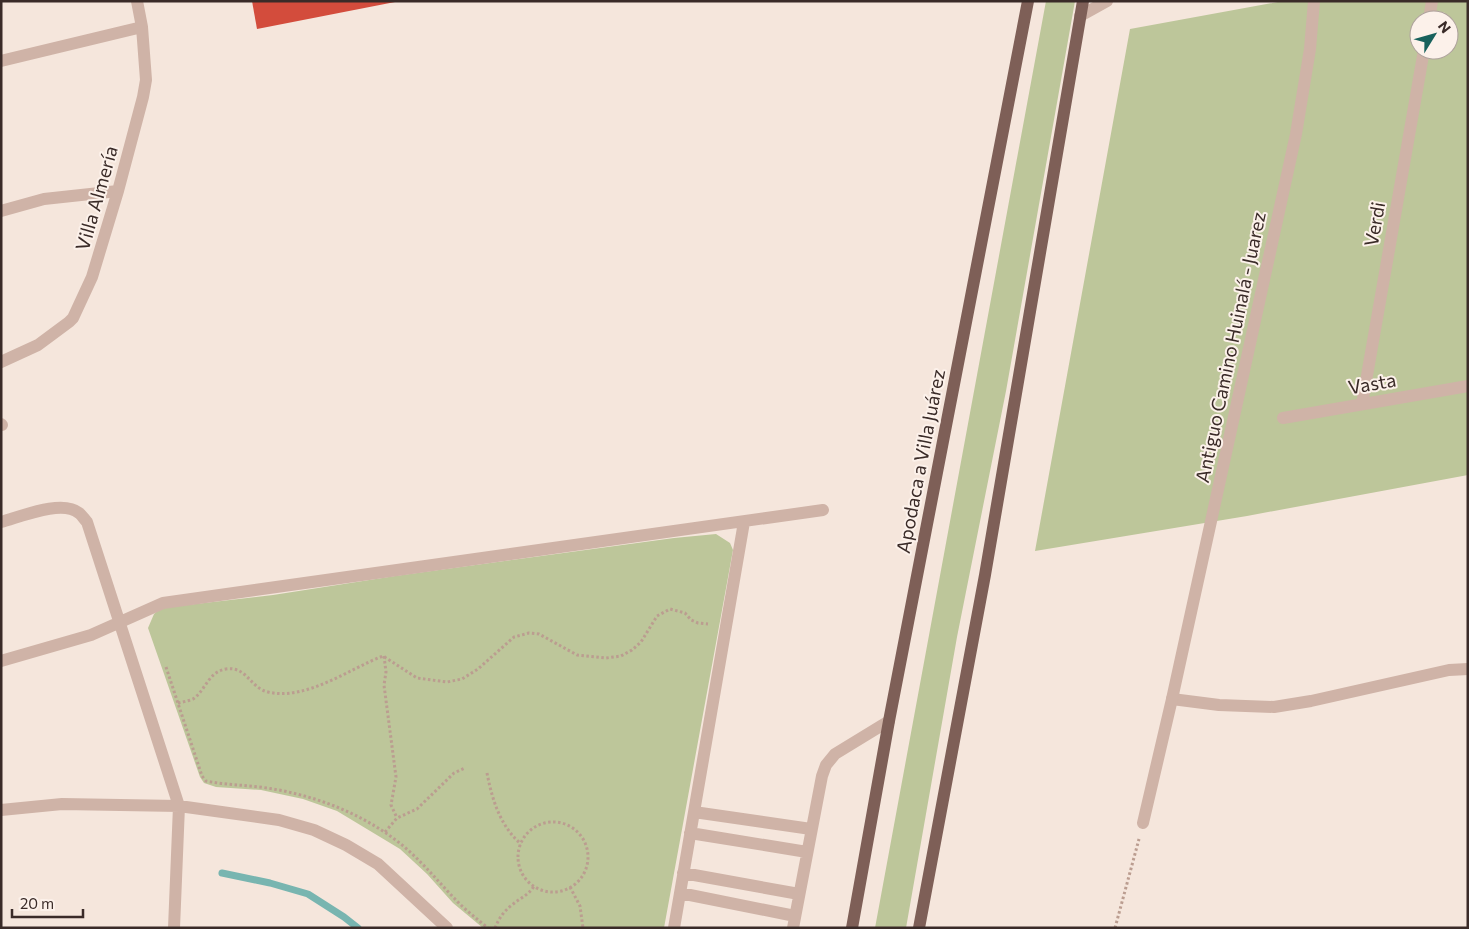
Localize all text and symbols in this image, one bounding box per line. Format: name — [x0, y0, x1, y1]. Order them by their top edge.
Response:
north arrow — [1409, 10, 1459, 60]
text: N — [1435, 18, 1455, 36]
street label: Villa Almería — [70, 143, 122, 253]
street label: Verdi — [1359, 200, 1389, 248]
street label: Antiguo Camino Huinalá - Juarez — [1190, 210, 1270, 484]
street label: Apodaca a Villa Juárez — [891, 367, 949, 555]
street label: Vasta — [1346, 367, 1398, 399]
scale bar — [12, 886, 84, 918]
text: 20 m — [20, 894, 54, 912]

